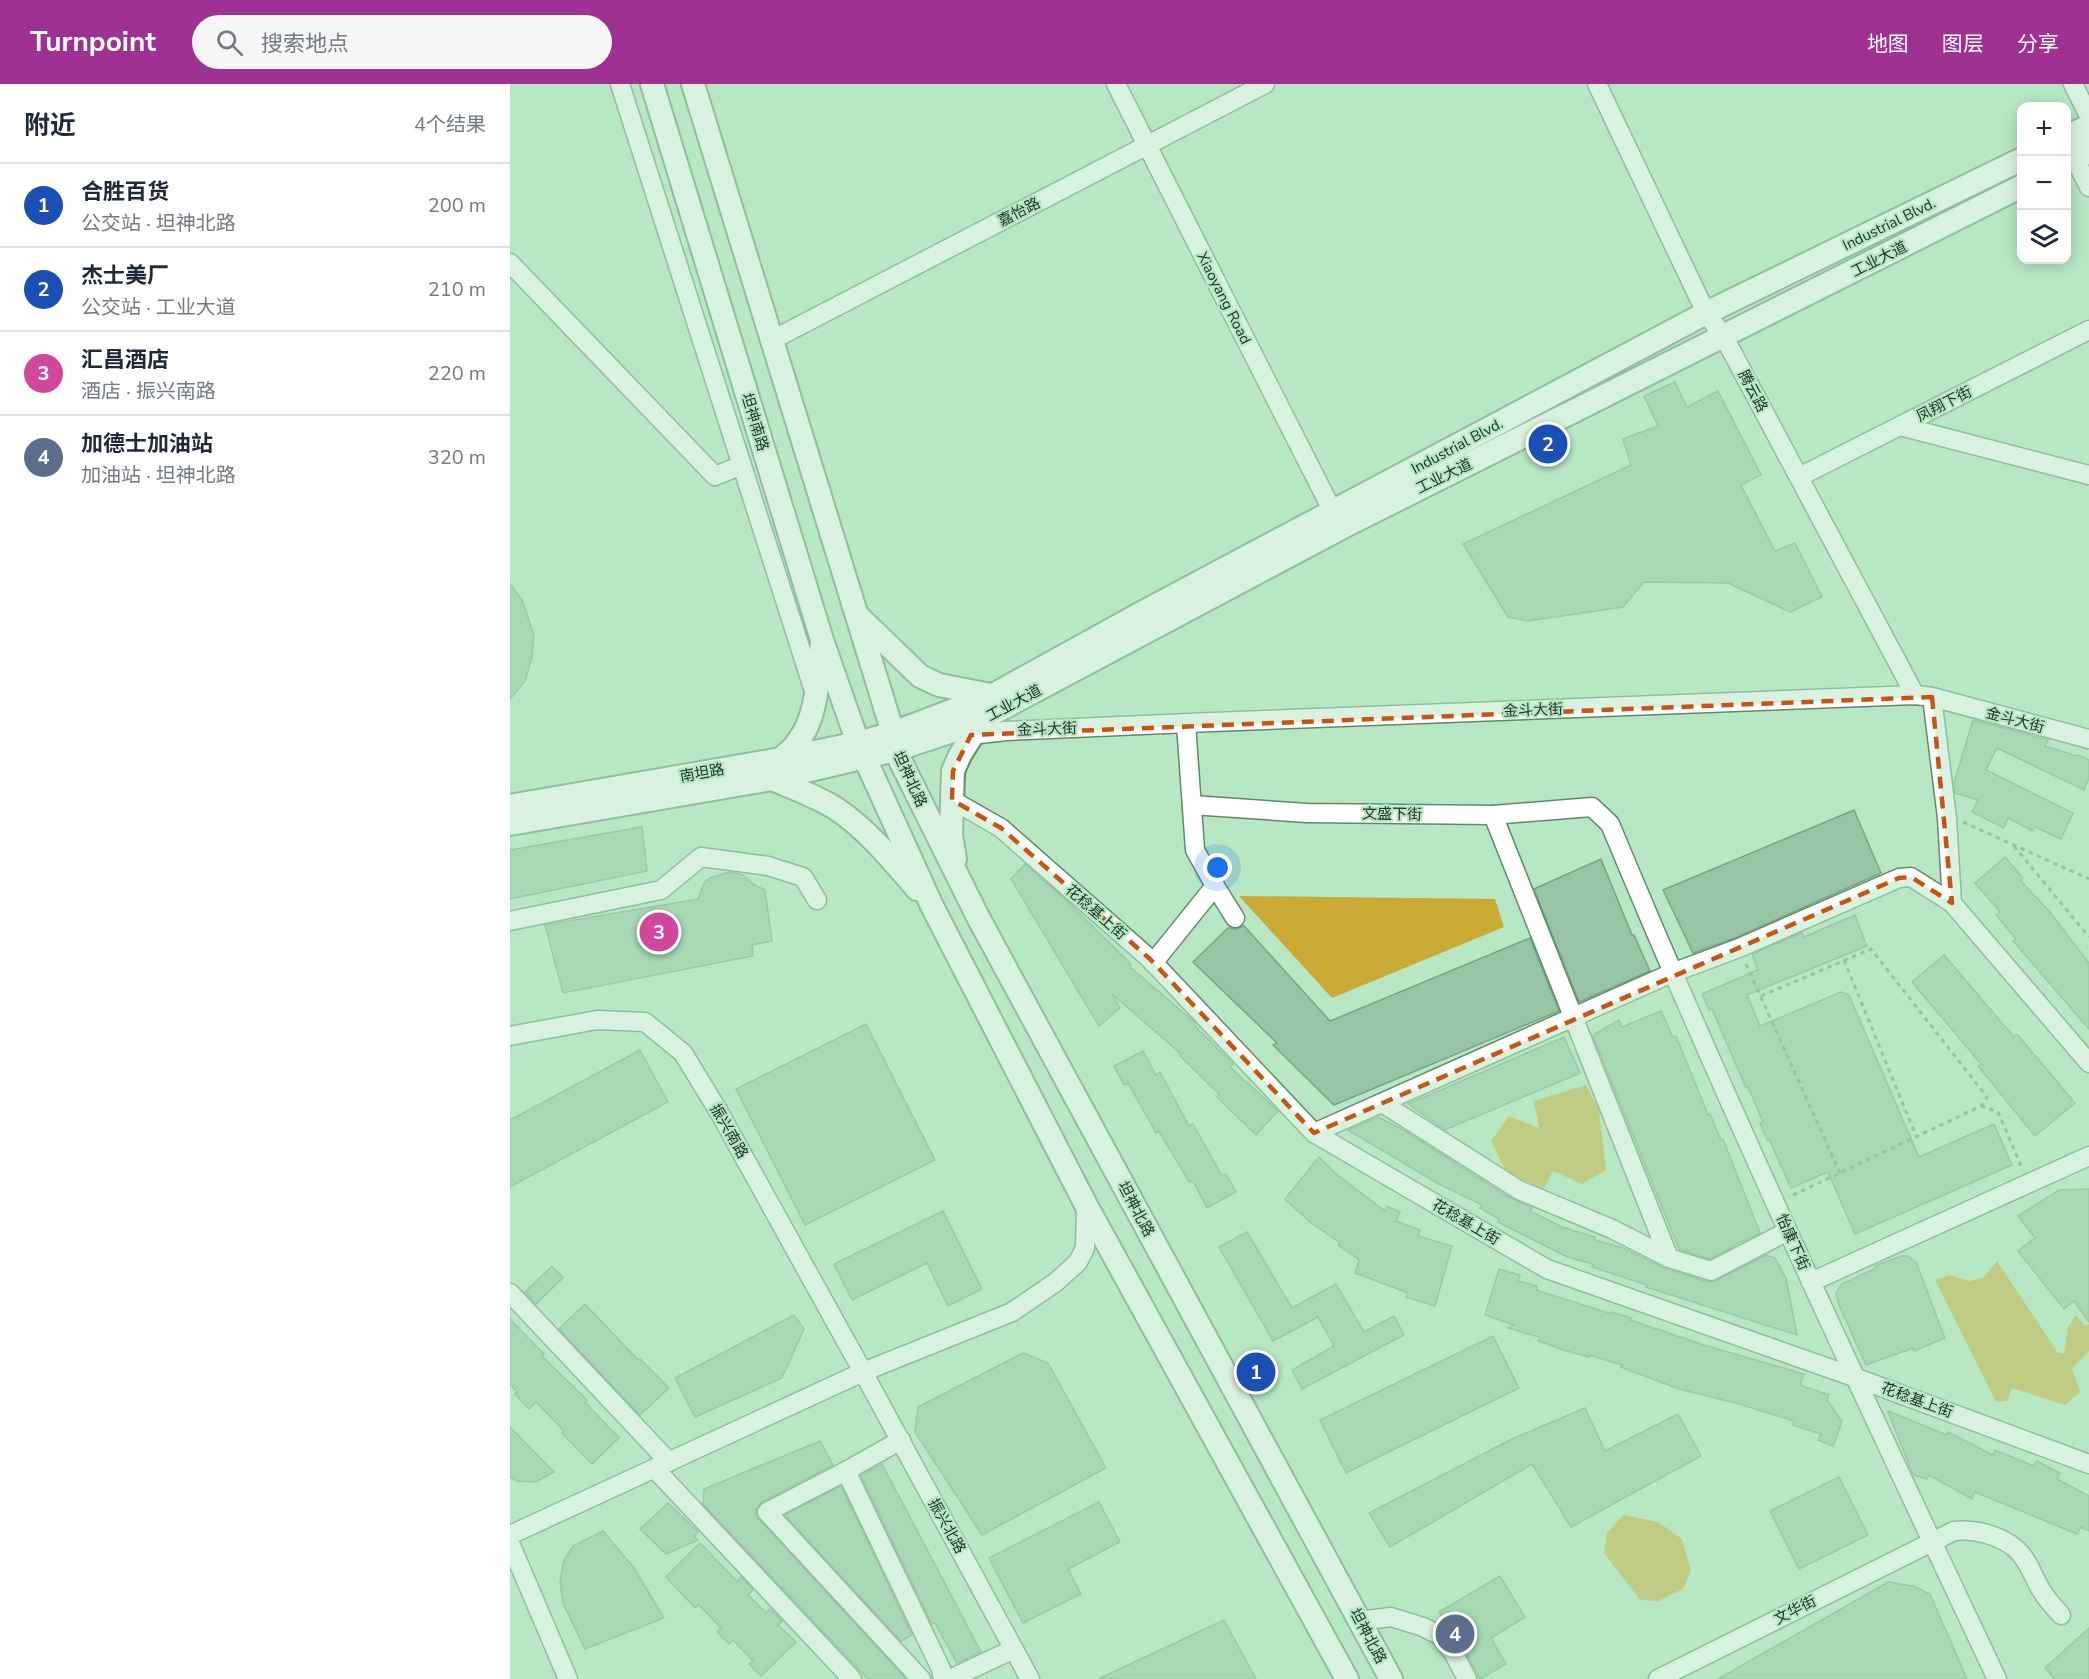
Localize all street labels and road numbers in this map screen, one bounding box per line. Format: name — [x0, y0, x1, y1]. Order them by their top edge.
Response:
street label: 嘉怡路 — [994, 193, 1044, 231]
street label: Industrial Blvd. — [1839, 193, 1939, 255]
street label: 工业大道 — [1848, 236, 1910, 282]
street label: Xiaoyang Road — [1192, 248, 1256, 348]
street label: 腾云路 — [1734, 366, 1772, 416]
street label: 凤翔下街 — [1913, 381, 1975, 427]
street label: 坦神南路 — [737, 390, 773, 454]
street label: Industrial Blvd. — [1408, 413, 1506, 479]
street label: 工业大道 — [1413, 454, 1475, 498]
street label: 工业大道 — [983, 680, 1045, 726]
street label: 金斗大街 — [1503, 699, 1563, 721]
street label: 金斗大街 — [1983, 703, 2047, 737]
street label: 金斗大街 — [1017, 718, 1077, 740]
street label: 坦神北路 — [888, 748, 932, 810]
street label: 南坦路 — [678, 759, 726, 787]
street label: 文盛下街 — [1362, 803, 1422, 825]
street label: 花稔基上街 — [1061, 880, 1131, 944]
street label: 振兴南路 — [705, 1100, 753, 1162]
street label: 坦神北路 — [1113, 1178, 1159, 1240]
street label: 花稔基上街 — [1429, 1195, 1503, 1249]
street label: 怡康下街 — [1772, 1211, 1814, 1273]
street label: 花稔基上街 — [1878, 1378, 1956, 1422]
street label: 振兴北路 — [924, 1495, 970, 1557]
street label: 文华街 — [1770, 1591, 1820, 1629]
street label: 坦神北路 — [1345, 1605, 1391, 1667]

